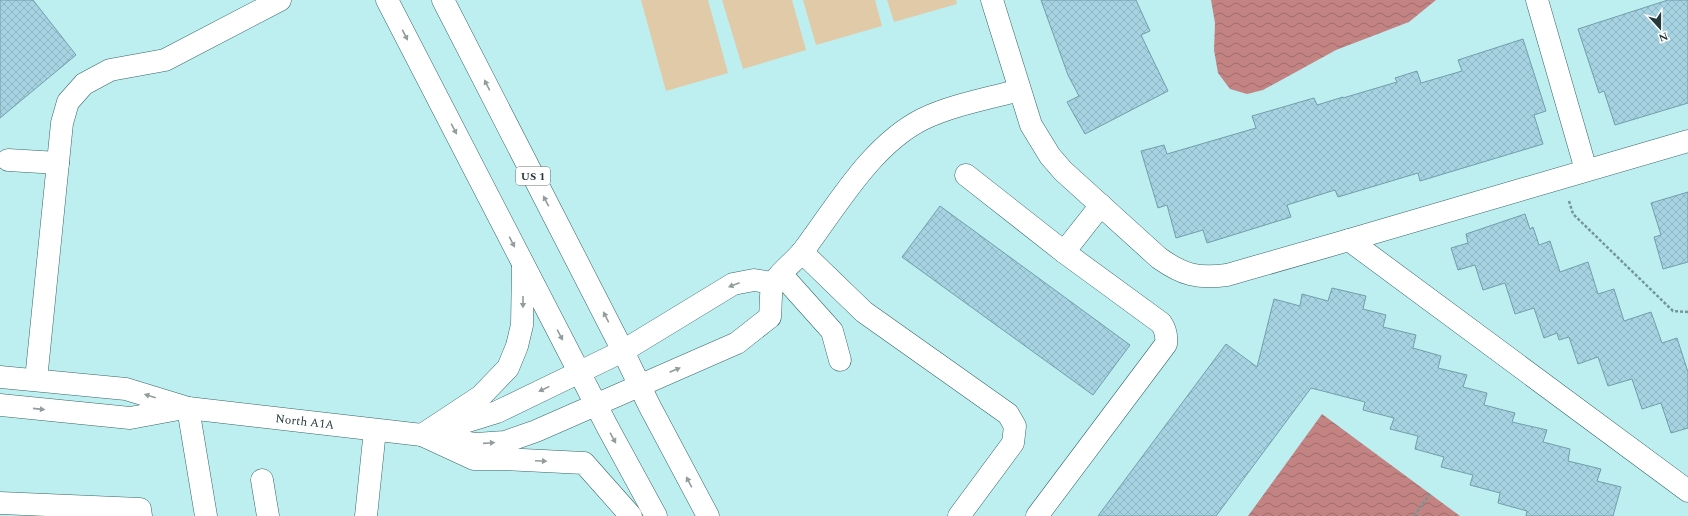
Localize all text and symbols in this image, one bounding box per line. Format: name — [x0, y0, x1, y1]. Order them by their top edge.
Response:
north arrow — [1640, 8, 1680, 48]
text: N — [1656, 27, 1671, 46]
one-way arrow — [402, 29, 408, 40]
one-way arrow — [484, 80, 490, 91]
one-way arrow — [451, 124, 457, 135]
road number: US 1 — [516, 167, 550, 185]
one-way arrow — [543, 195, 550, 207]
one-way arrow — [508, 236, 515, 248]
one-way arrow — [728, 282, 740, 288]
one-way arrow — [520, 296, 526, 309]
one-way arrow — [602, 311, 609, 322]
one-way arrow — [557, 329, 563, 341]
one-way arrow — [670, 366, 682, 372]
one-way arrow — [539, 386, 550, 392]
one-way arrow — [144, 393, 156, 399]
one-way arrow — [33, 406, 45, 412]
street label: North A1A — [274, 409, 335, 435]
one-way arrow — [610, 432, 616, 444]
one-way arrow — [483, 439, 495, 446]
one-way arrow — [535, 457, 547, 464]
one-way arrow — [686, 476, 693, 487]

